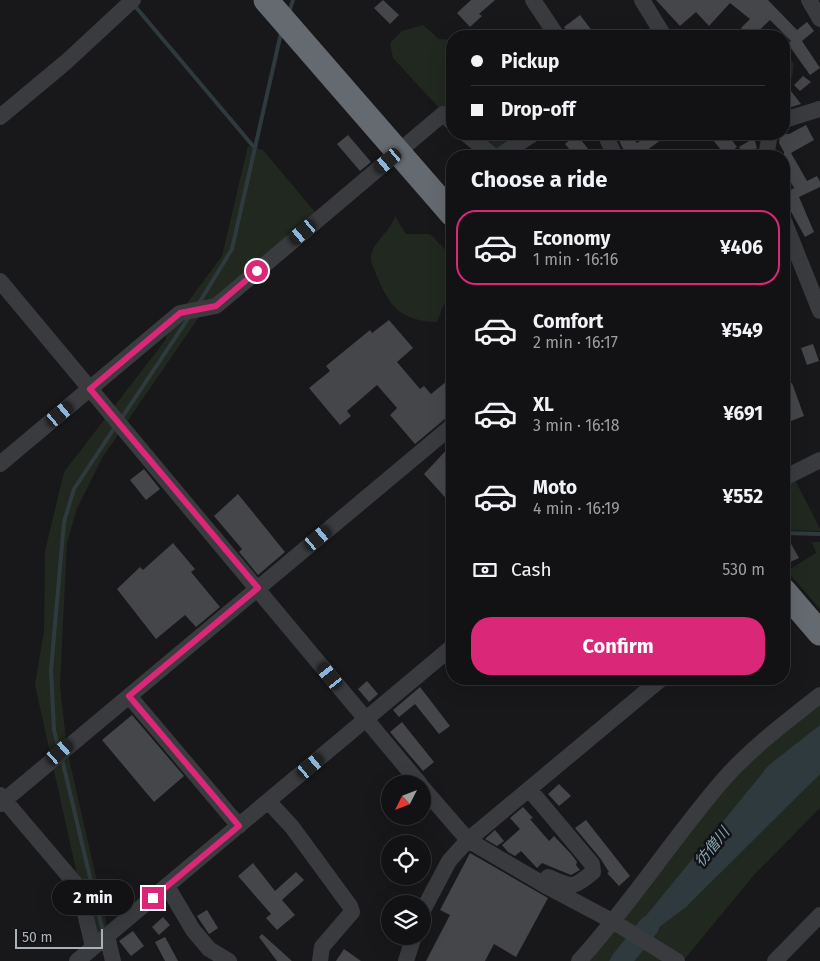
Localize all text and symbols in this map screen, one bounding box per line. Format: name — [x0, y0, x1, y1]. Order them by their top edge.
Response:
text: Pickup — [501, 50, 559, 73]
text: Drop-off — [501, 98, 575, 121]
car — [371, 146, 404, 176]
text: Choose a ride — [471, 166, 607, 193]
car — [286, 217, 319, 247]
icon: car — [473, 225, 518, 270]
text: Economy — [533, 227, 610, 250]
text: ¥406 — [720, 236, 763, 259]
text: 1 min · 16:16 — [533, 250, 618, 269]
route start — [246, 260, 268, 282]
icon: car — [473, 308, 518, 353]
text: Comfort — [533, 310, 603, 333]
text: ¥549 — [721, 319, 763, 342]
text: 2 min · 16:17 — [533, 333, 618, 352]
icon: car — [473, 391, 518, 436]
text: XL — [533, 393, 554, 416]
car — [43, 399, 76, 429]
text: ¥691 — [723, 402, 763, 425]
text: 3 min · 16:18 — [533, 416, 620, 435]
icon: car — [473, 474, 518, 519]
text: Moto — [533, 476, 577, 499]
text: ¥552 — [723, 485, 763, 508]
text: 4 min · 16:19 — [533, 499, 620, 518]
car — [301, 523, 334, 553]
icon: cash — [471, 556, 499, 584]
text: Cash — [511, 558, 552, 581]
text: 530 m — [722, 560, 765, 579]
button: Confirm — [471, 617, 765, 675]
car — [314, 660, 345, 692]
car — [43, 736, 76, 768]
car — [294, 751, 327, 781]
north arrow — [381, 775, 431, 825]
map controls — [381, 775, 431, 945]
water label: 彷僧川 — [691, 822, 734, 870]
button: locate — [381, 835, 431, 885]
callout: 2 min — [53, 880, 136, 916]
route end — [142, 887, 164, 909]
text: 2 min — [73, 888, 113, 907]
button: layers — [381, 895, 431, 945]
scale bar — [15, 926, 102, 949]
text: 50 m — [22, 929, 53, 946]

